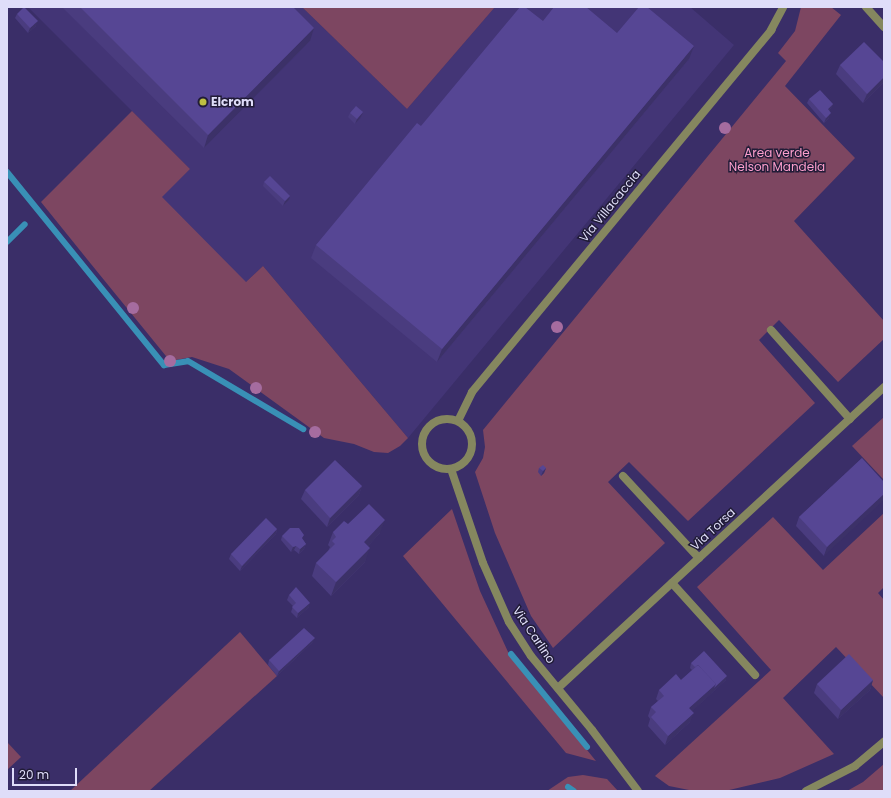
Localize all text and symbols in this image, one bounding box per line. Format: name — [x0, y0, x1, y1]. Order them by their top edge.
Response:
place label: Elcrom — [211, 95, 254, 109]
marker: Elcrom — [198, 97, 208, 107]
park label: Area verde Nelson Mandela — [729, 146, 825, 174]
street label: Via Villacaccia — [577, 167, 643, 245]
street label: Via Torsa — [688, 505, 738, 553]
street label: Via Carlino — [510, 604, 558, 666]
scale bar — [14, 760, 79, 786]
text: 20 m — [19, 766, 49, 783]

